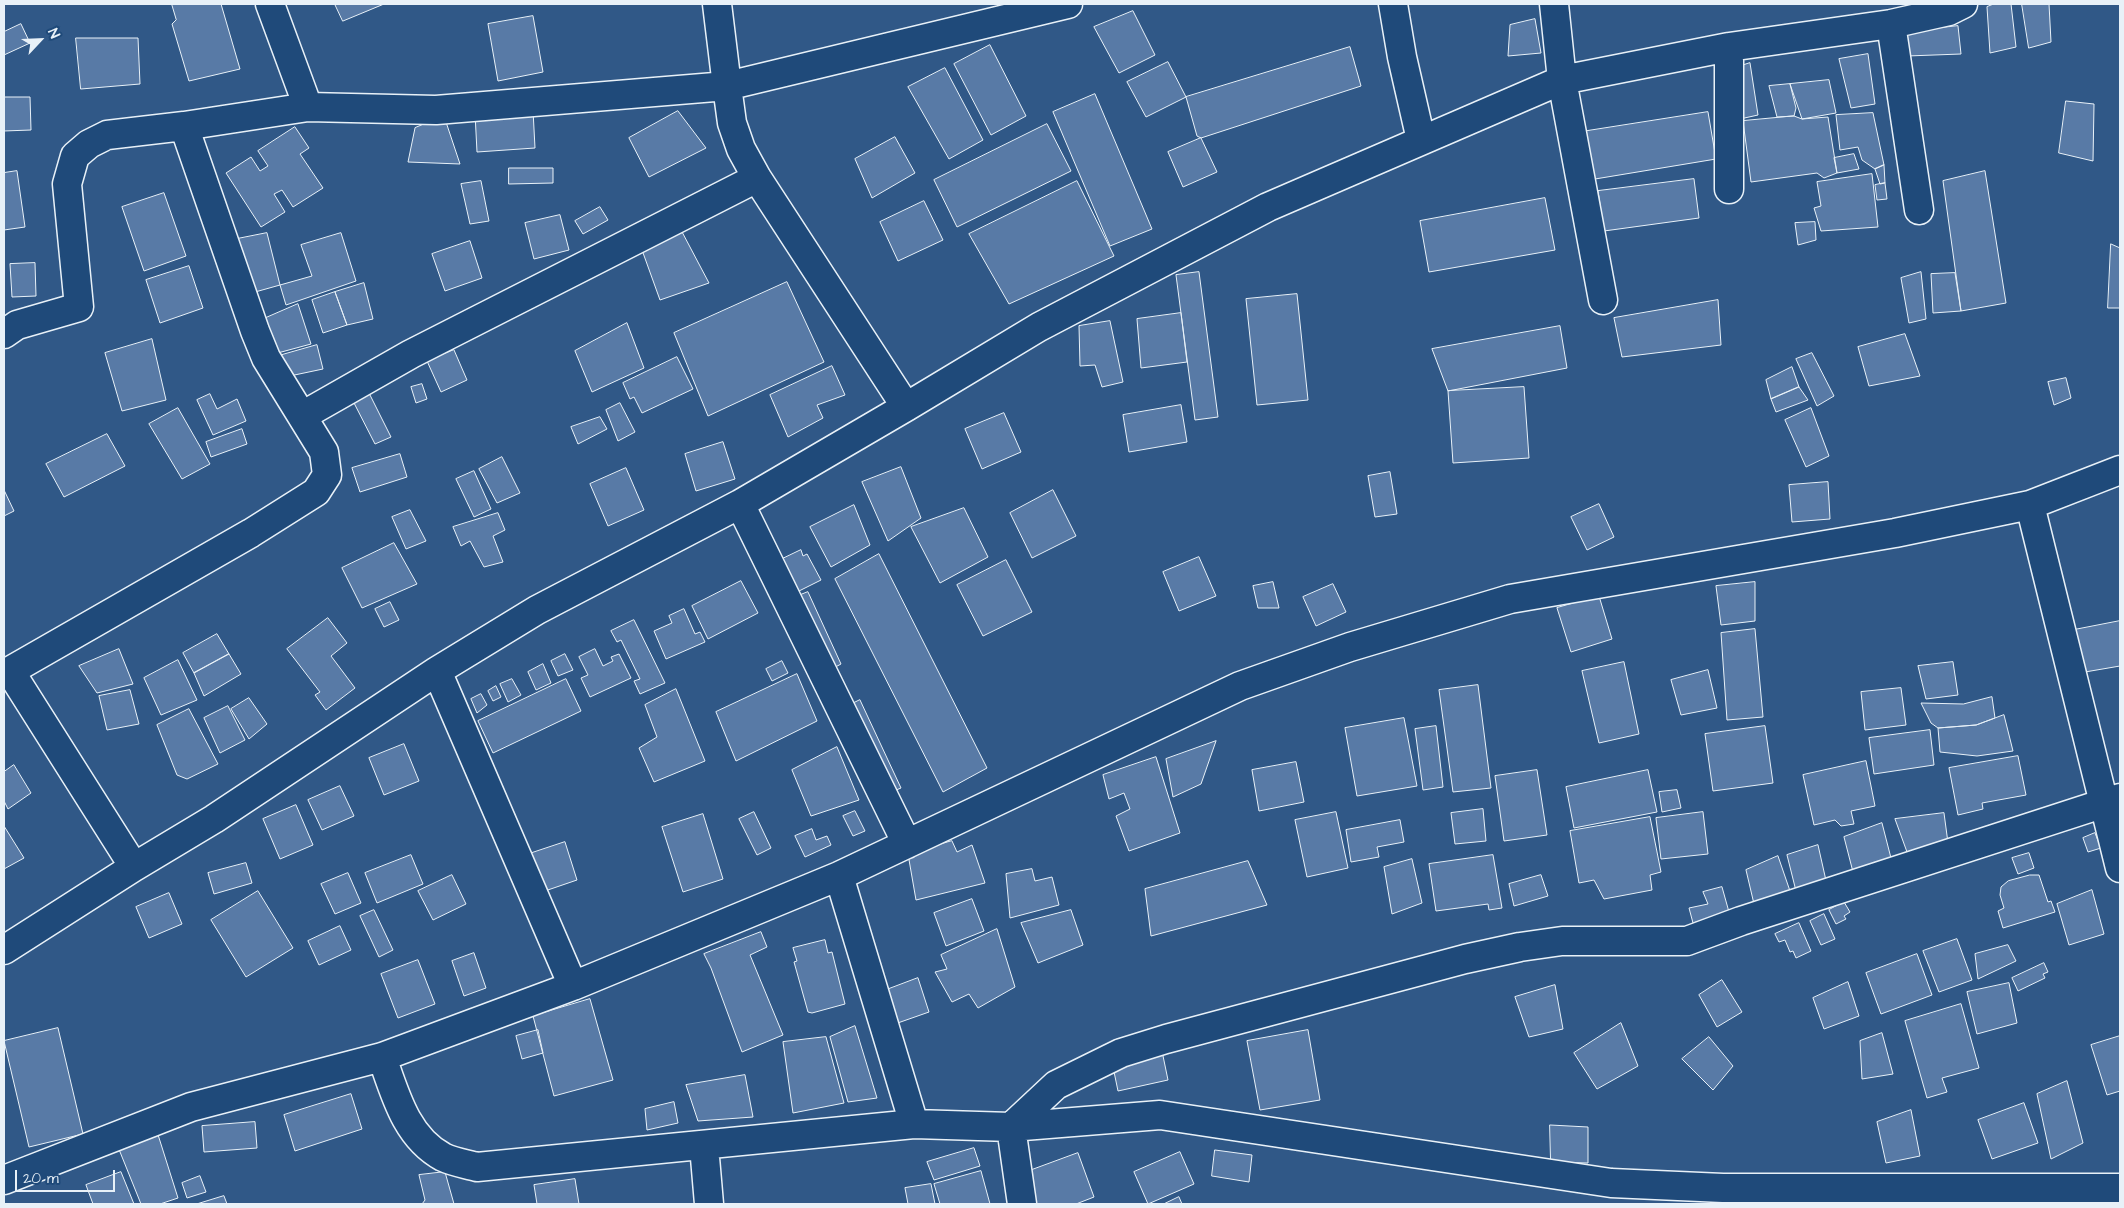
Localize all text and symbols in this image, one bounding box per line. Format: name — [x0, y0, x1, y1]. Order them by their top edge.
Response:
north arrow — [15, 15, 65, 65]
text: N — [43, 25, 65, 42]
scale bar — [18, 1160, 118, 1192]
text: 20 m — [23, 1168, 59, 1189]

